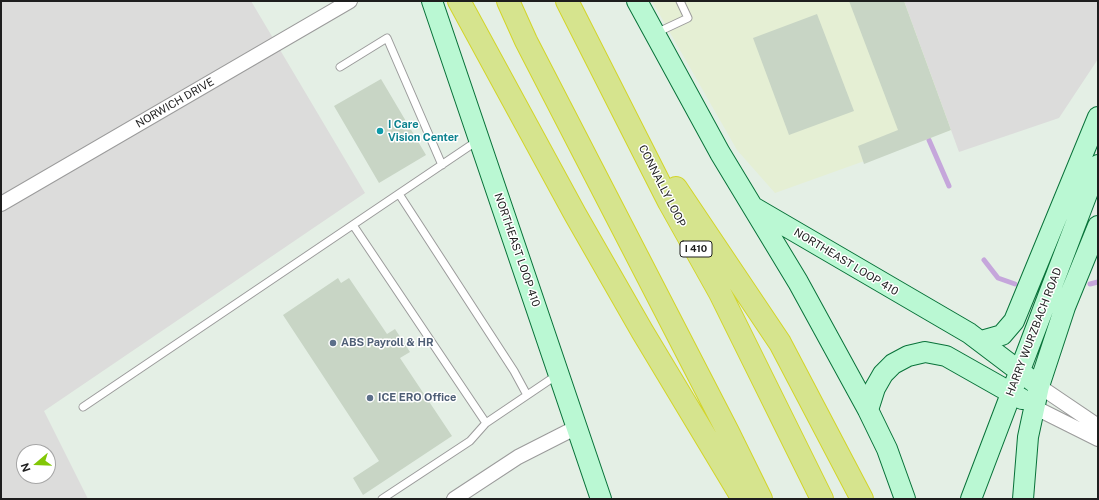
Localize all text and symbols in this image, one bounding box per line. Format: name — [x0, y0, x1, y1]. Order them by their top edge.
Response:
street label: NORWICH DRIVE — [134, 75, 216, 131]
place label: I Care Vision Center — [388, 118, 459, 144]
marker: I Care Vision Center — [375, 126, 385, 136]
street label: CONNALLY LOOP — [636, 143, 688, 229]
street label: NORTHEAST LOOP 410 — [491, 191, 543, 309]
street label: NORTHEAST LOOP 410 — [791, 226, 901, 298]
road number: I 410 — [680, 241, 712, 257]
street label: HARRY WURZBACH ROAD — [1003, 266, 1065, 398]
place label: ABS Payroll & HR — [341, 336, 434, 350]
marker: ABS Payroll & HR — [328, 338, 338, 348]
place label: ICE ERO Office — [378, 391, 456, 405]
marker: ICE ERO Office — [365, 393, 375, 403]
north arrow — [16, 444, 56, 484]
text: N — [19, 462, 33, 474]

